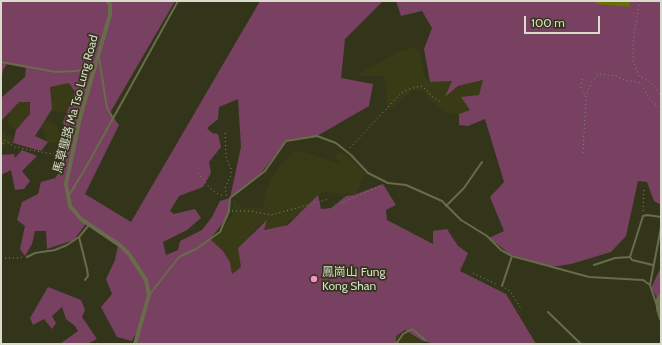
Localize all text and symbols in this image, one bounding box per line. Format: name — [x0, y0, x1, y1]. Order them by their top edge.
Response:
scale bar — [526, 8, 602, 34]
text: 100 m — [531, 15, 565, 30]
street label: 馬草壟路 Ma Tso Lung Road — [51, 33, 101, 175]
place label: 鳳崗山 Fung Kong Shan — [322, 265, 385, 293]
marker: 鳳崗山 Fung Kong Shan — [309, 274, 319, 284]

